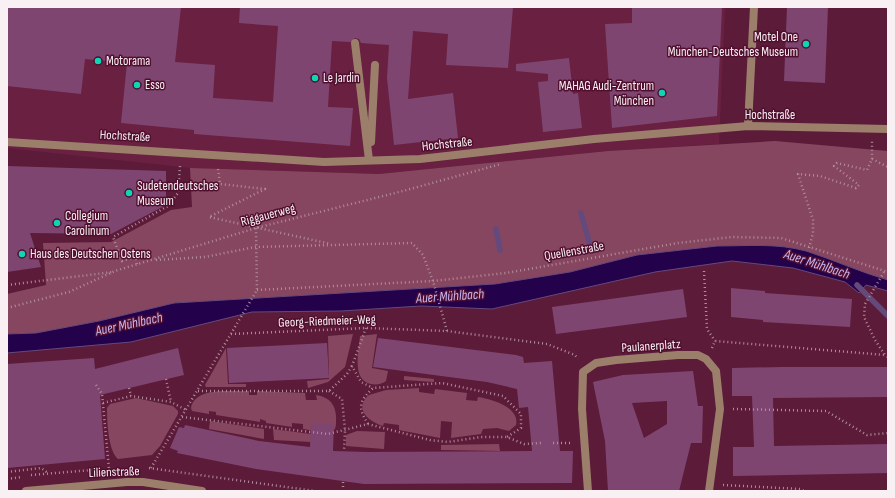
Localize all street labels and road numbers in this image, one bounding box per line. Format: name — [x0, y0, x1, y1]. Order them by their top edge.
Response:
street label: Hochstraße — [745, 107, 795, 123]
street label: Hochstraße — [99, 127, 151, 145]
street label: Hochstraße — [421, 133, 473, 155]
street label: Riggauerweg — [239, 200, 297, 230]
street label: Quellenstraße — [543, 238, 605, 264]
street label: Georg-Riedmeier-Weg — [278, 311, 376, 331]
street label: Paulanerplatz — [621, 336, 681, 356]
street label: Lilienstraße — [88, 463, 140, 481]

